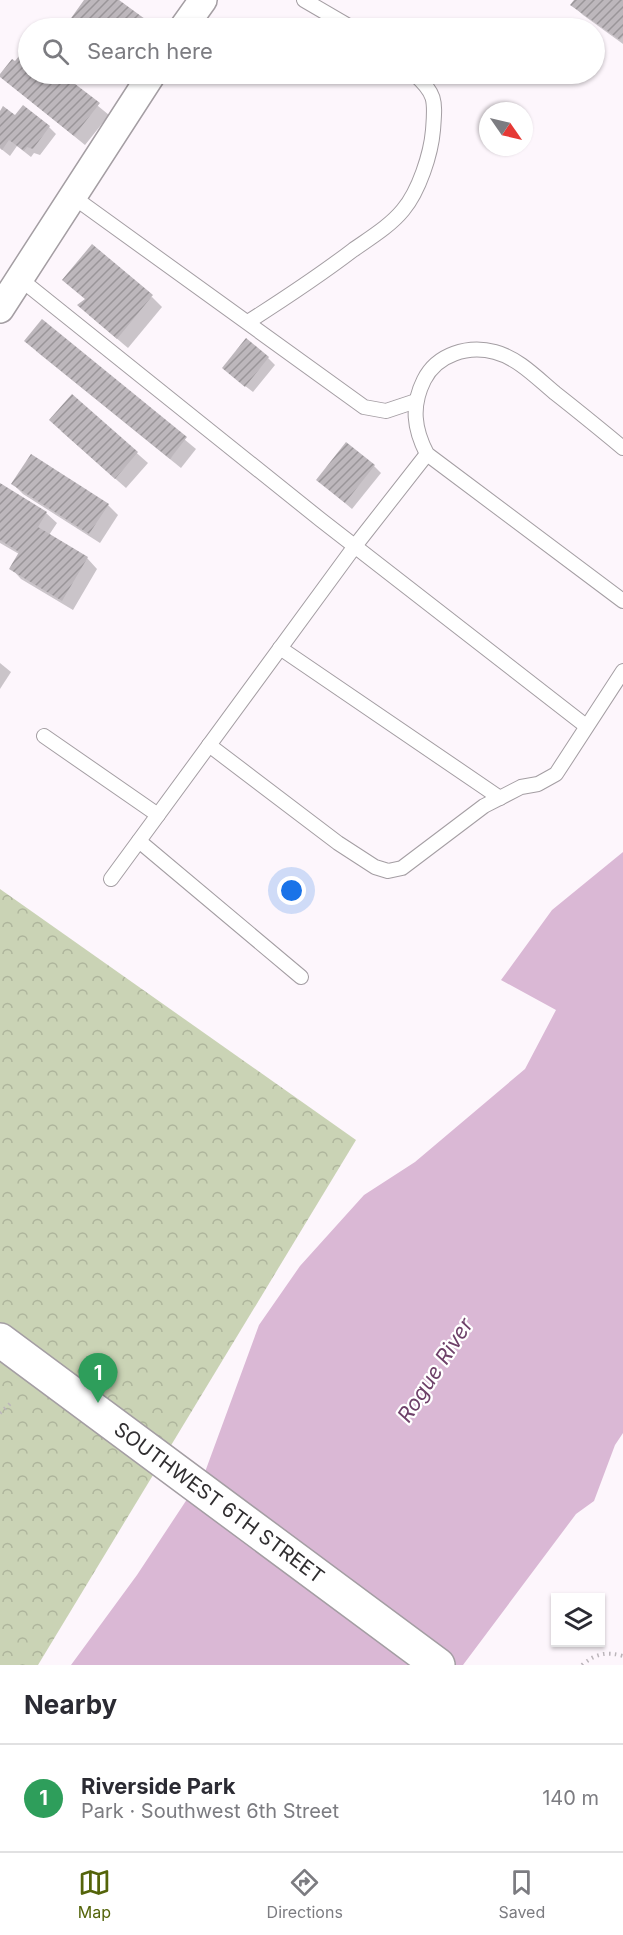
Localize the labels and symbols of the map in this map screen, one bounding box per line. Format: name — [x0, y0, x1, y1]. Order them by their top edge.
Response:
north arrow — [479, 102, 533, 156]
your location — [277, 876, 306, 905]
water label: Rogue River — [392, 1312, 479, 1427]
pin: 1 — [78, 1354, 118, 1403]
street label: SOUTHWEST 6TH STREET — [110, 1417, 329, 1588]

